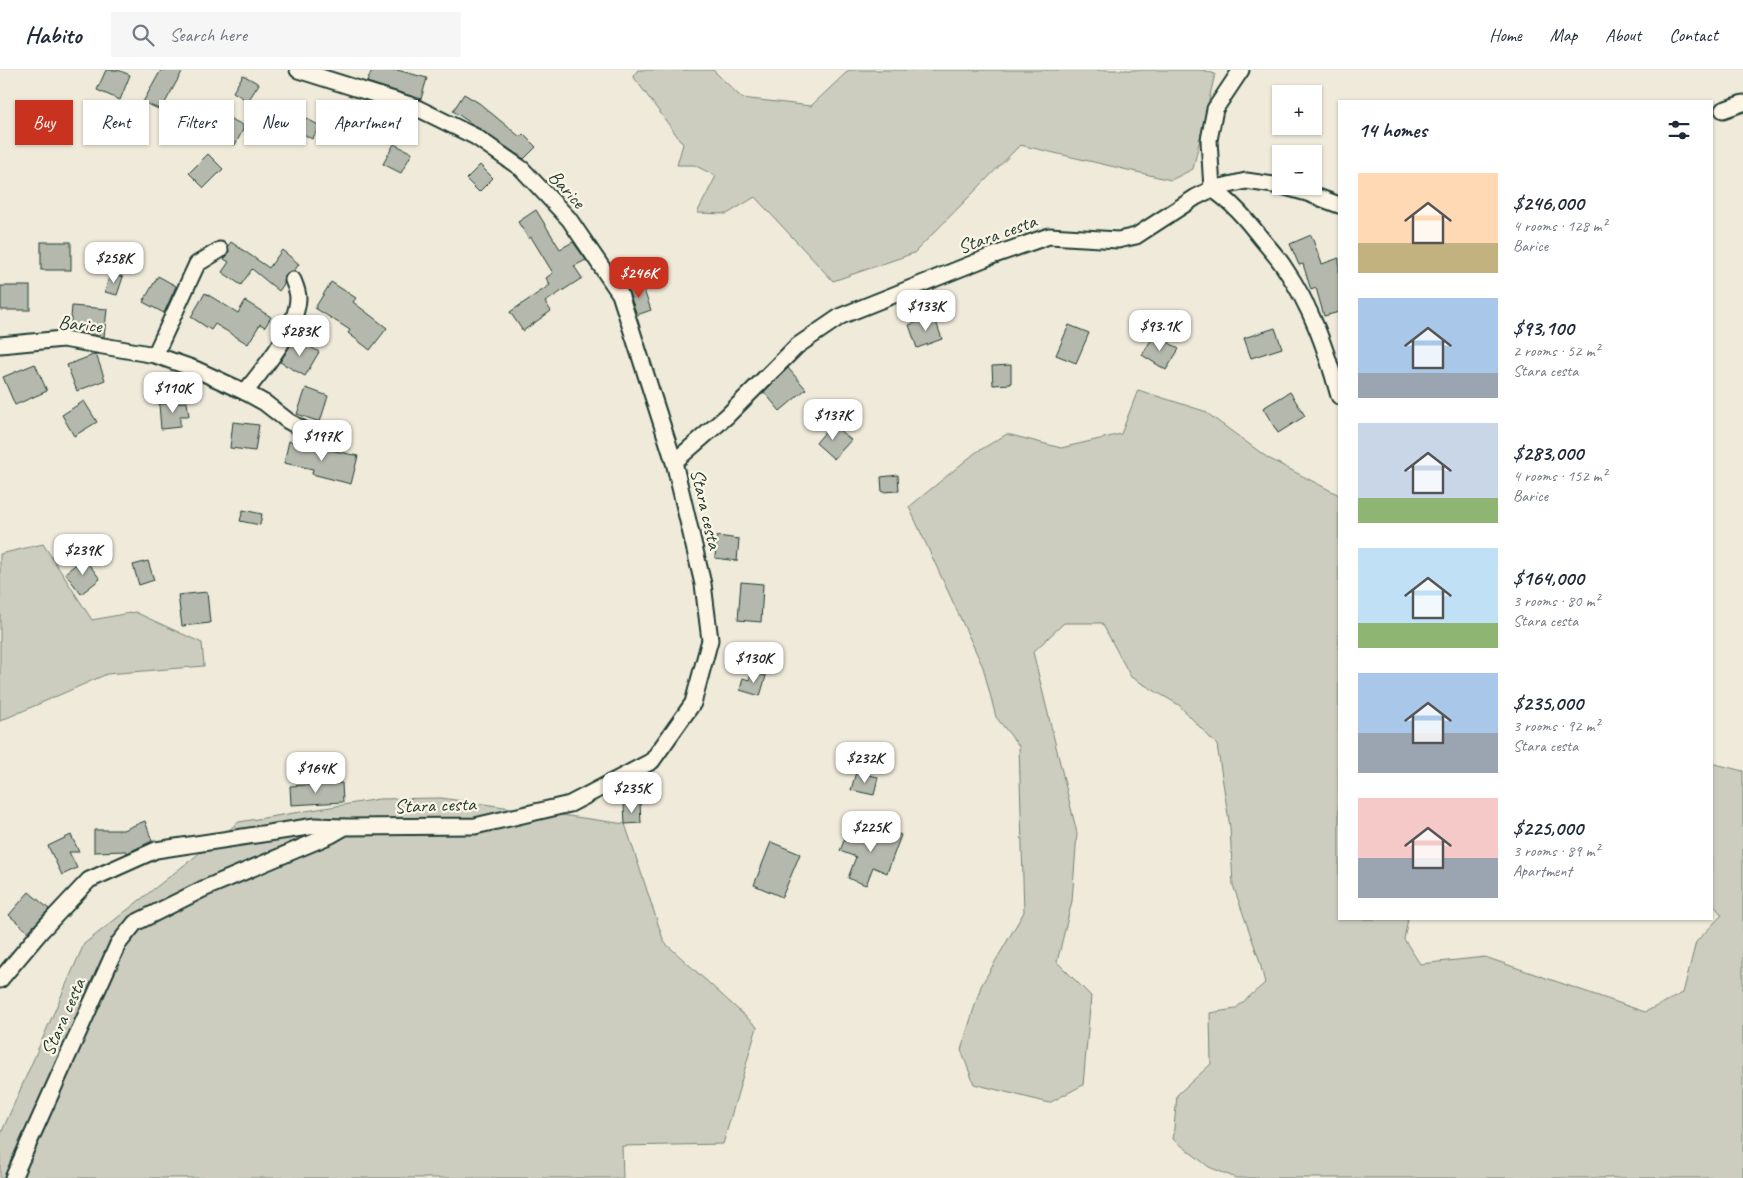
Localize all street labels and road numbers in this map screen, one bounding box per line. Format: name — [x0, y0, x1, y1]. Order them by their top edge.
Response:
street label: Barice — [543, 164, 592, 215]
street label: Stara cesta — [954, 208, 1041, 260]
street label: Barice — [57, 309, 104, 339]
street label: Stara cesta — [685, 466, 728, 553]
street label: Stara cesta — [394, 791, 478, 819]
street label: Stara cesta — [35, 973, 92, 1059]

